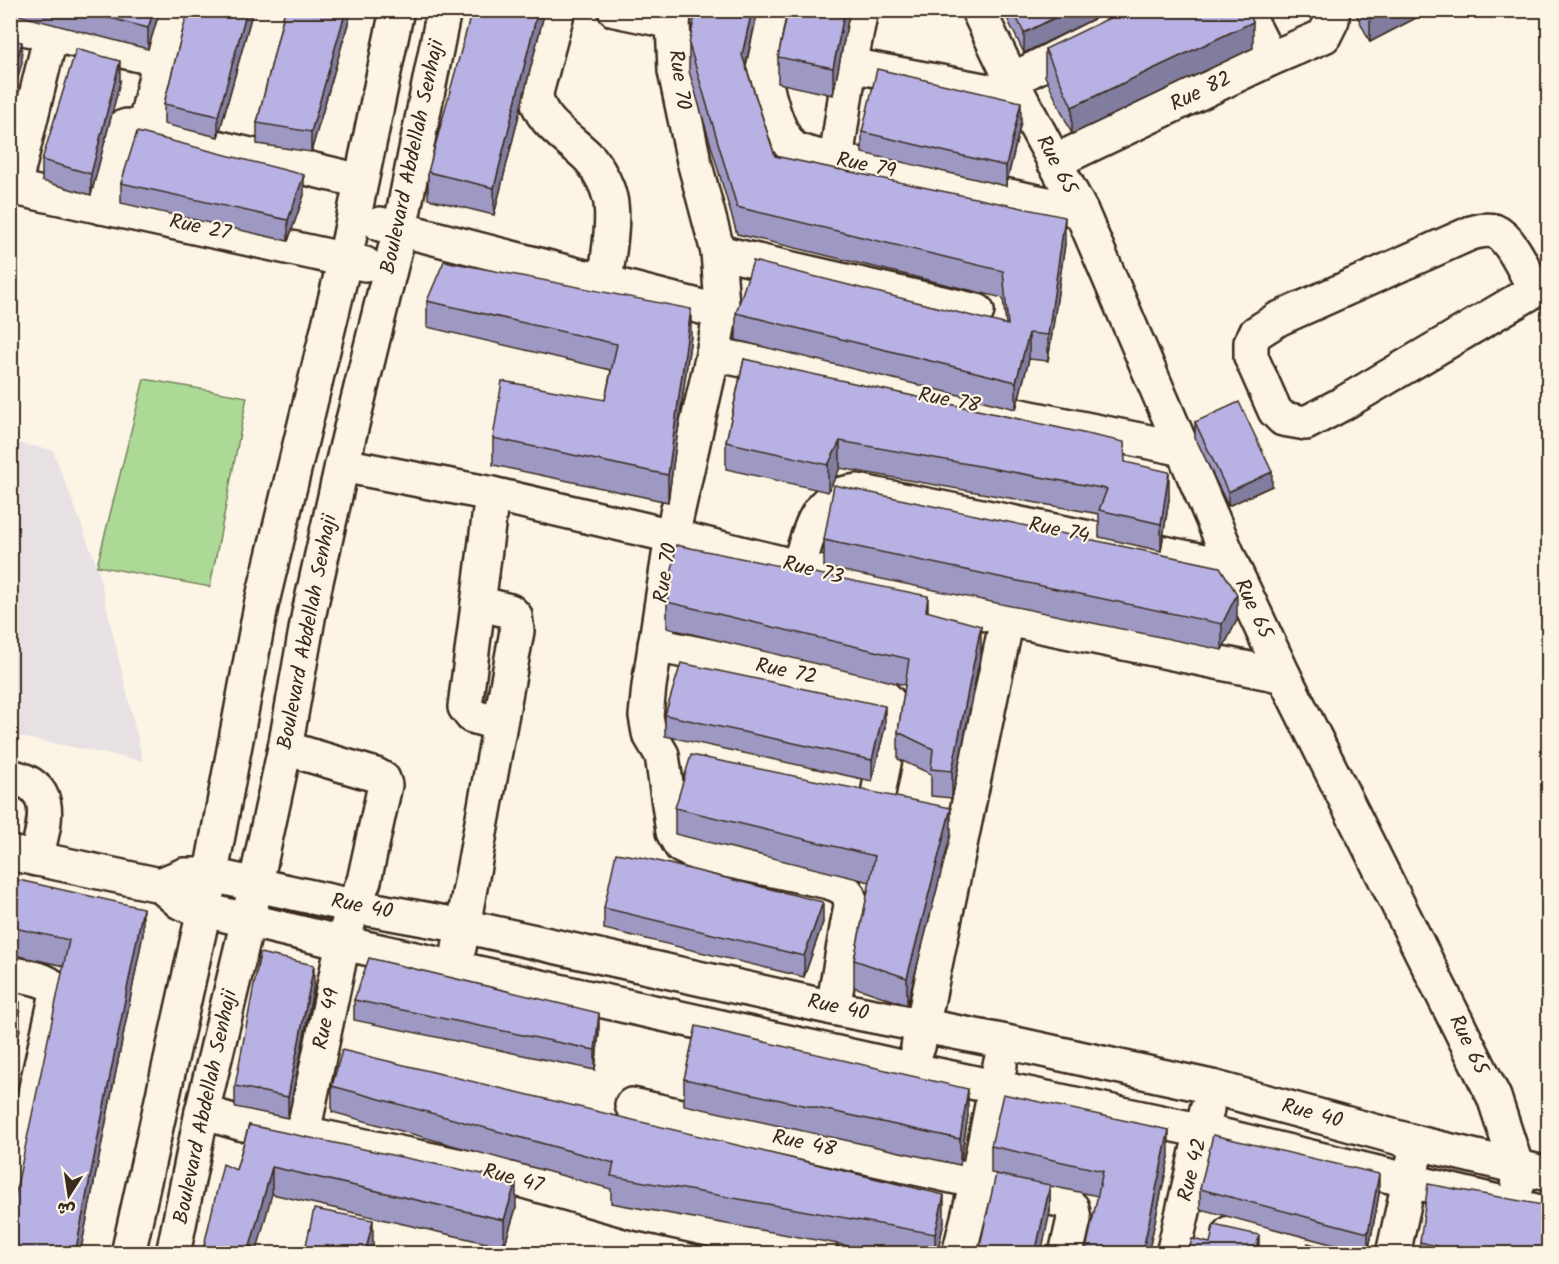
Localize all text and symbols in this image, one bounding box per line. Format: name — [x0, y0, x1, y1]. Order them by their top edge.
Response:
street label: Boulevard Abdellah Senhaji — [372, 36, 454, 277]
street label: Rue 70 — [658, 48, 700, 112]
street label: Rue 82 — [1165, 63, 1237, 121]
street label: Rue 65 — [1027, 129, 1086, 202]
street label: Rue 79 — [833, 144, 899, 188]
street label: Rue 27 — [166, 205, 235, 251]
street label: Rue 78 — [915, 379, 983, 423]
street label: Rue 74 — [1025, 508, 1093, 554]
street label: Boulevard Abdellah Senhaji — [269, 511, 347, 752]
street label: Rue 70 — [645, 541, 687, 605]
street label: Rue 73 — [779, 547, 847, 595]
street label: Rue 65 — [1225, 573, 1282, 646]
street label: Rue 72 — [752, 649, 820, 695]
street label: Rue 40 — [328, 885, 396, 929]
street label: Rue 49 — [304, 985, 350, 1053]
street label: Rue 40 — [804, 985, 872, 1031]
street label: Boulevard Abdellah Senhaji — [165, 986, 247, 1227]
street label: Rue 65 — [1439, 1009, 1497, 1082]
street label: Rue 40 — [1278, 1090, 1346, 1138]
street label: Rue 48 — [769, 1121, 839, 1167]
street label: Rue 42 — [1169, 1135, 1217, 1205]
street label: Rue 47 — [479, 1155, 548, 1203]
north arrow — [39, 1165, 99, 1225]
text: ش — [55, 1194, 77, 1222]

